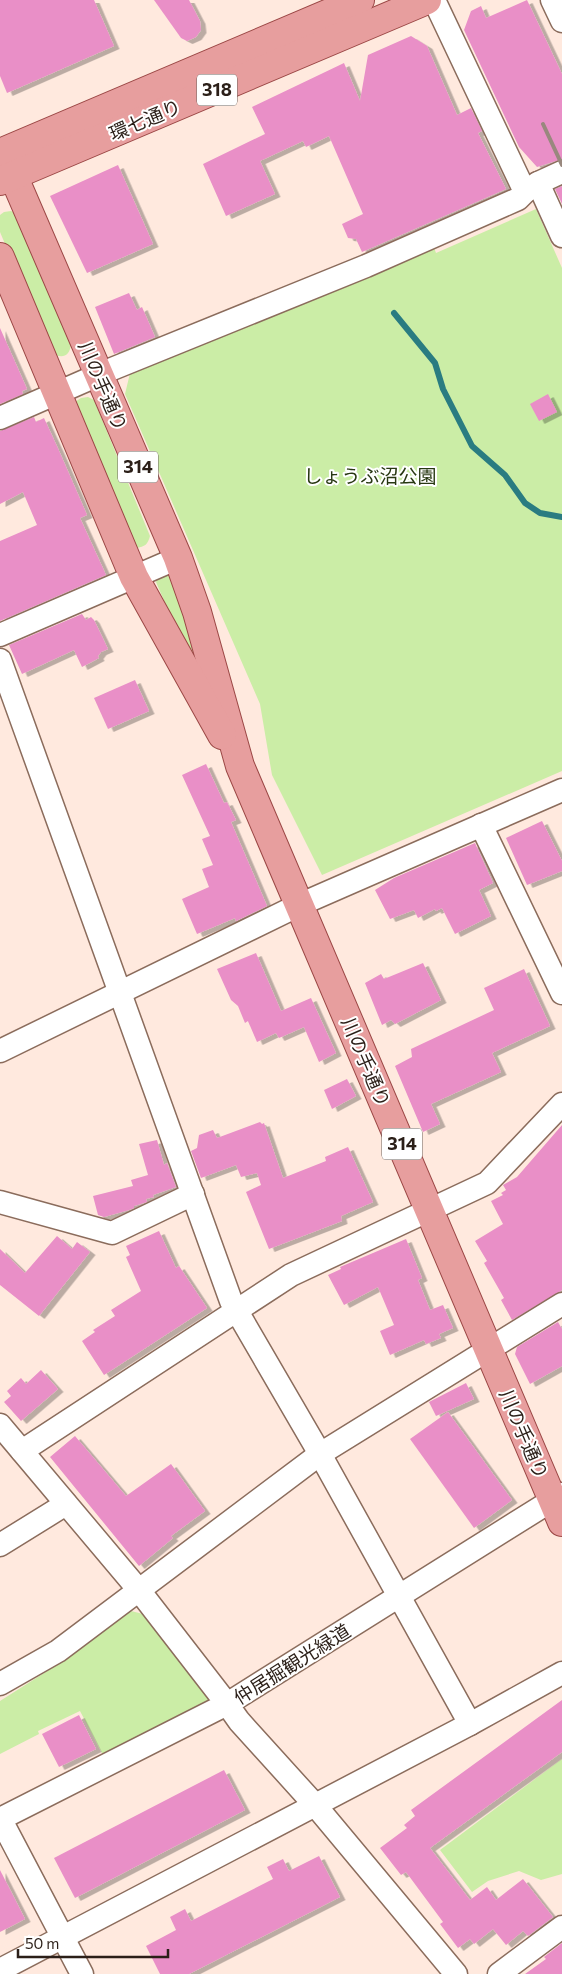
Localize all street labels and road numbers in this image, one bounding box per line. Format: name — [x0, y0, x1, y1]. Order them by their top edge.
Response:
road number: 318 — [197, 74, 237, 106]
street label: 環七通り — [105, 94, 184, 145]
street label: 川の手通り — [74, 338, 133, 434]
road number: 314 — [118, 452, 158, 482]
street label: 川の手通り — [337, 1014, 396, 1110]
road number: 314 — [382, 1128, 422, 1160]
street label: 川の手通り — [495, 1386, 554, 1482]
street label: 仲居掘観光緑道 — [229, 1619, 354, 1709]

